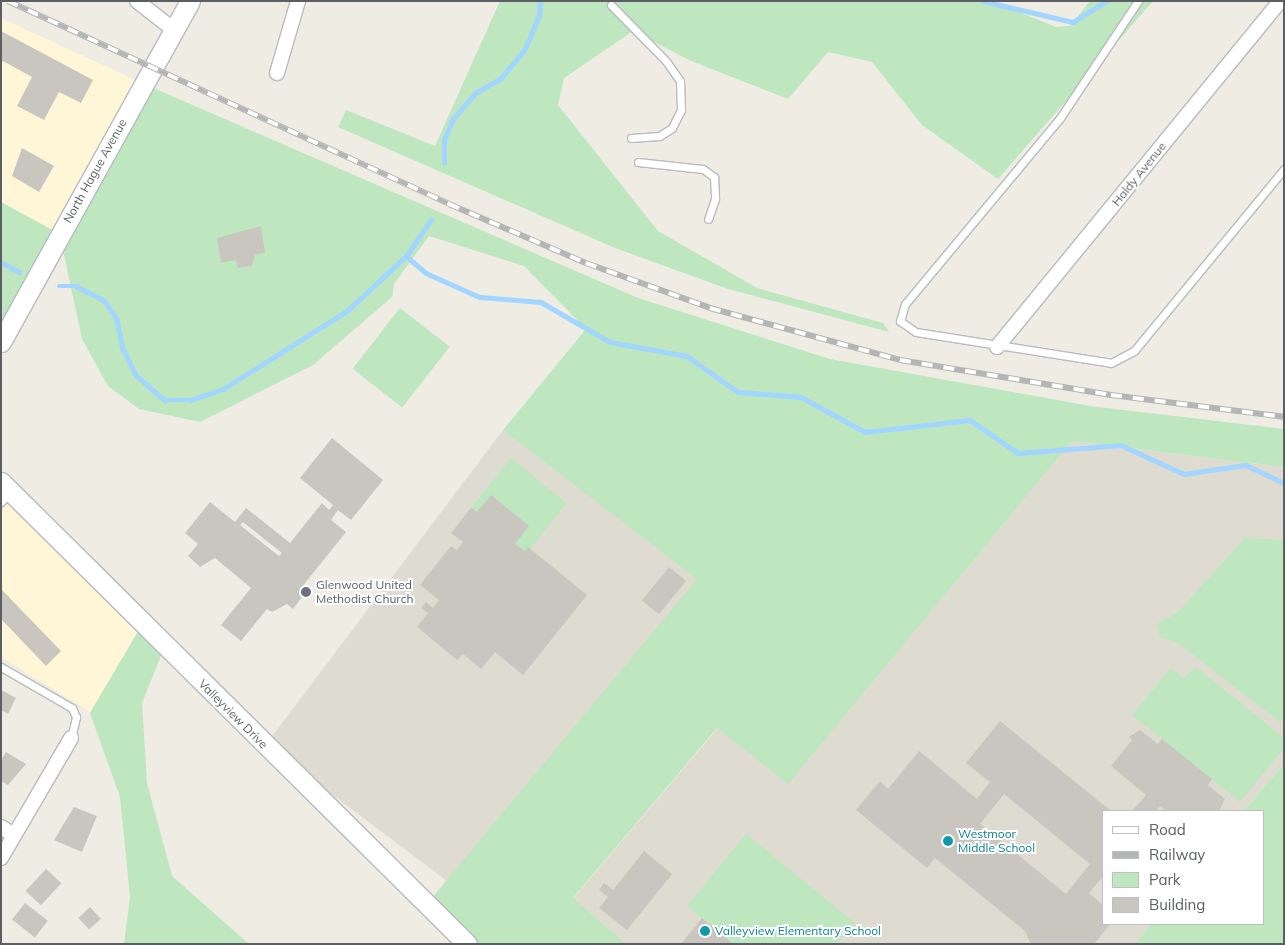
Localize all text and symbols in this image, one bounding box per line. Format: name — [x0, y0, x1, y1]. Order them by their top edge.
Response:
street label: North Hague Avenue — [60, 116, 130, 226]
street label: Haldy Avenue — [1109, 139, 1169, 209]
place label: Glenwood United Methodist Church — [316, 578, 414, 606]
marker: Glenwood United Methodist Church — [300, 586, 312, 598]
street label: Valleyview Drive — [195, 676, 271, 752]
legend — [1102, 810, 1265, 925]
text: Road — [1149, 820, 1186, 839]
place label: Westmoor Middle School — [958, 827, 1035, 855]
marker: Westmoor Middle School — [942, 835, 954, 847]
text: Railway — [1149, 845, 1205, 864]
text: Park — [1149, 870, 1181, 889]
text: Building — [1149, 895, 1205, 914]
place label: Valleyview Elementary School — [715, 924, 881, 938]
marker: Valleyview Elementary School — [699, 925, 711, 937]

